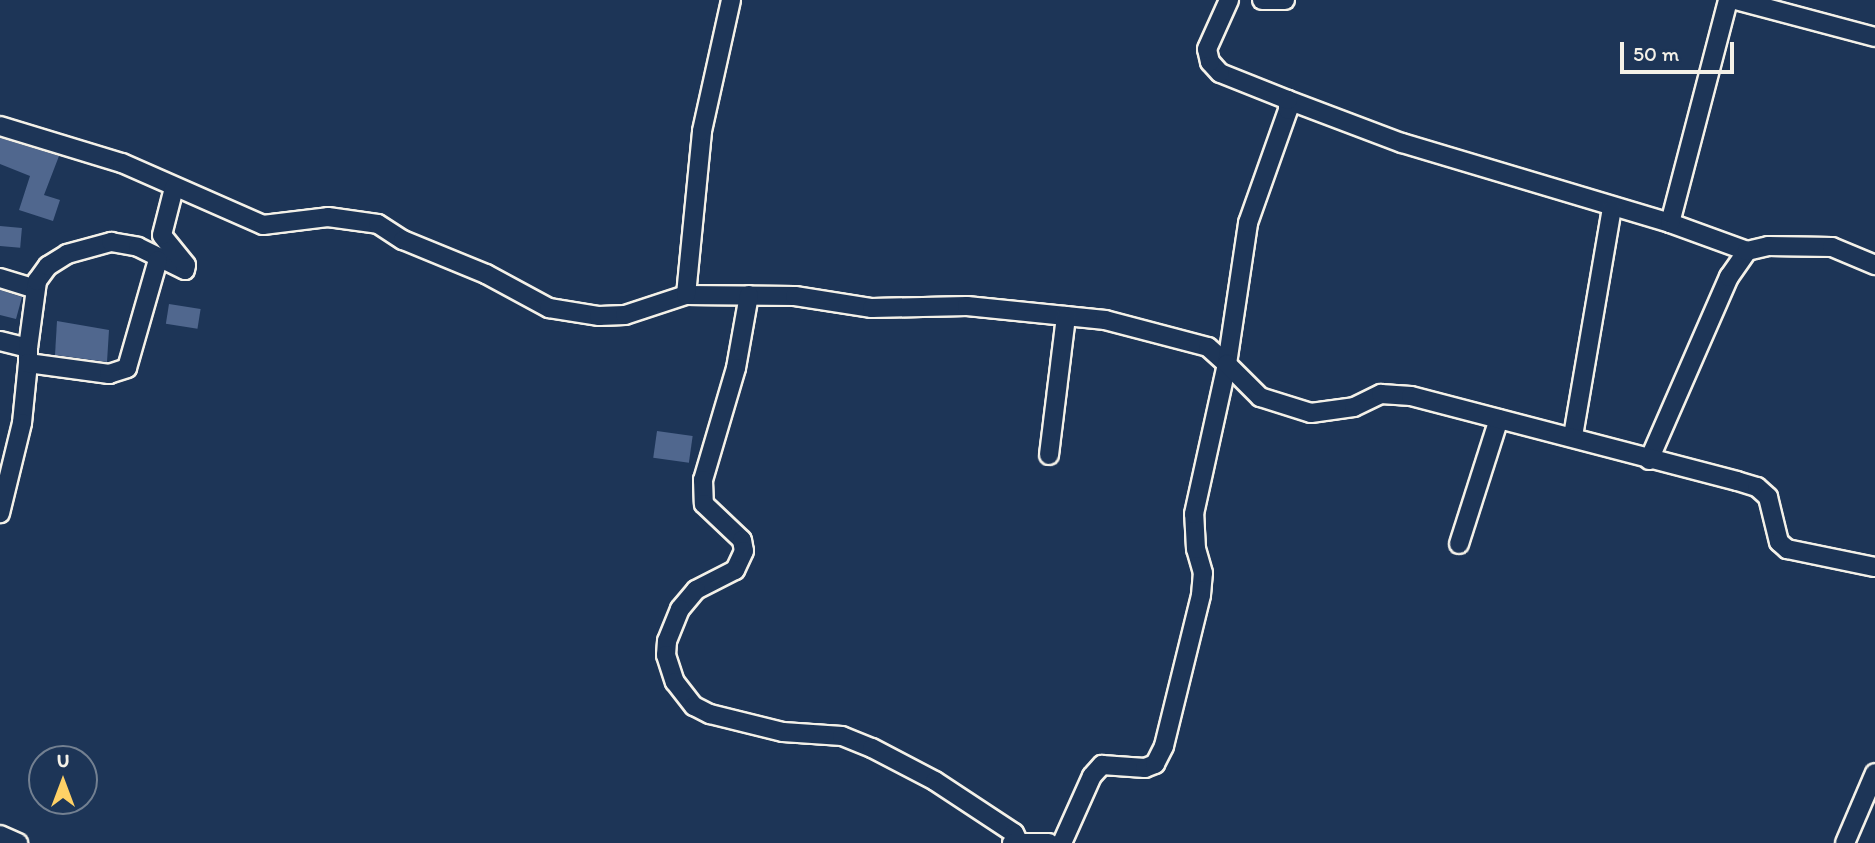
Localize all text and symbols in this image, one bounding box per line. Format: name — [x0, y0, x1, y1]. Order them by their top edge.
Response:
scale bar — [1623, 28, 1737, 72]
text: 50 m — [1633, 41, 1679, 66]
north arrow — [28, 745, 98, 815]
text: U — [57, 749, 69, 772]

